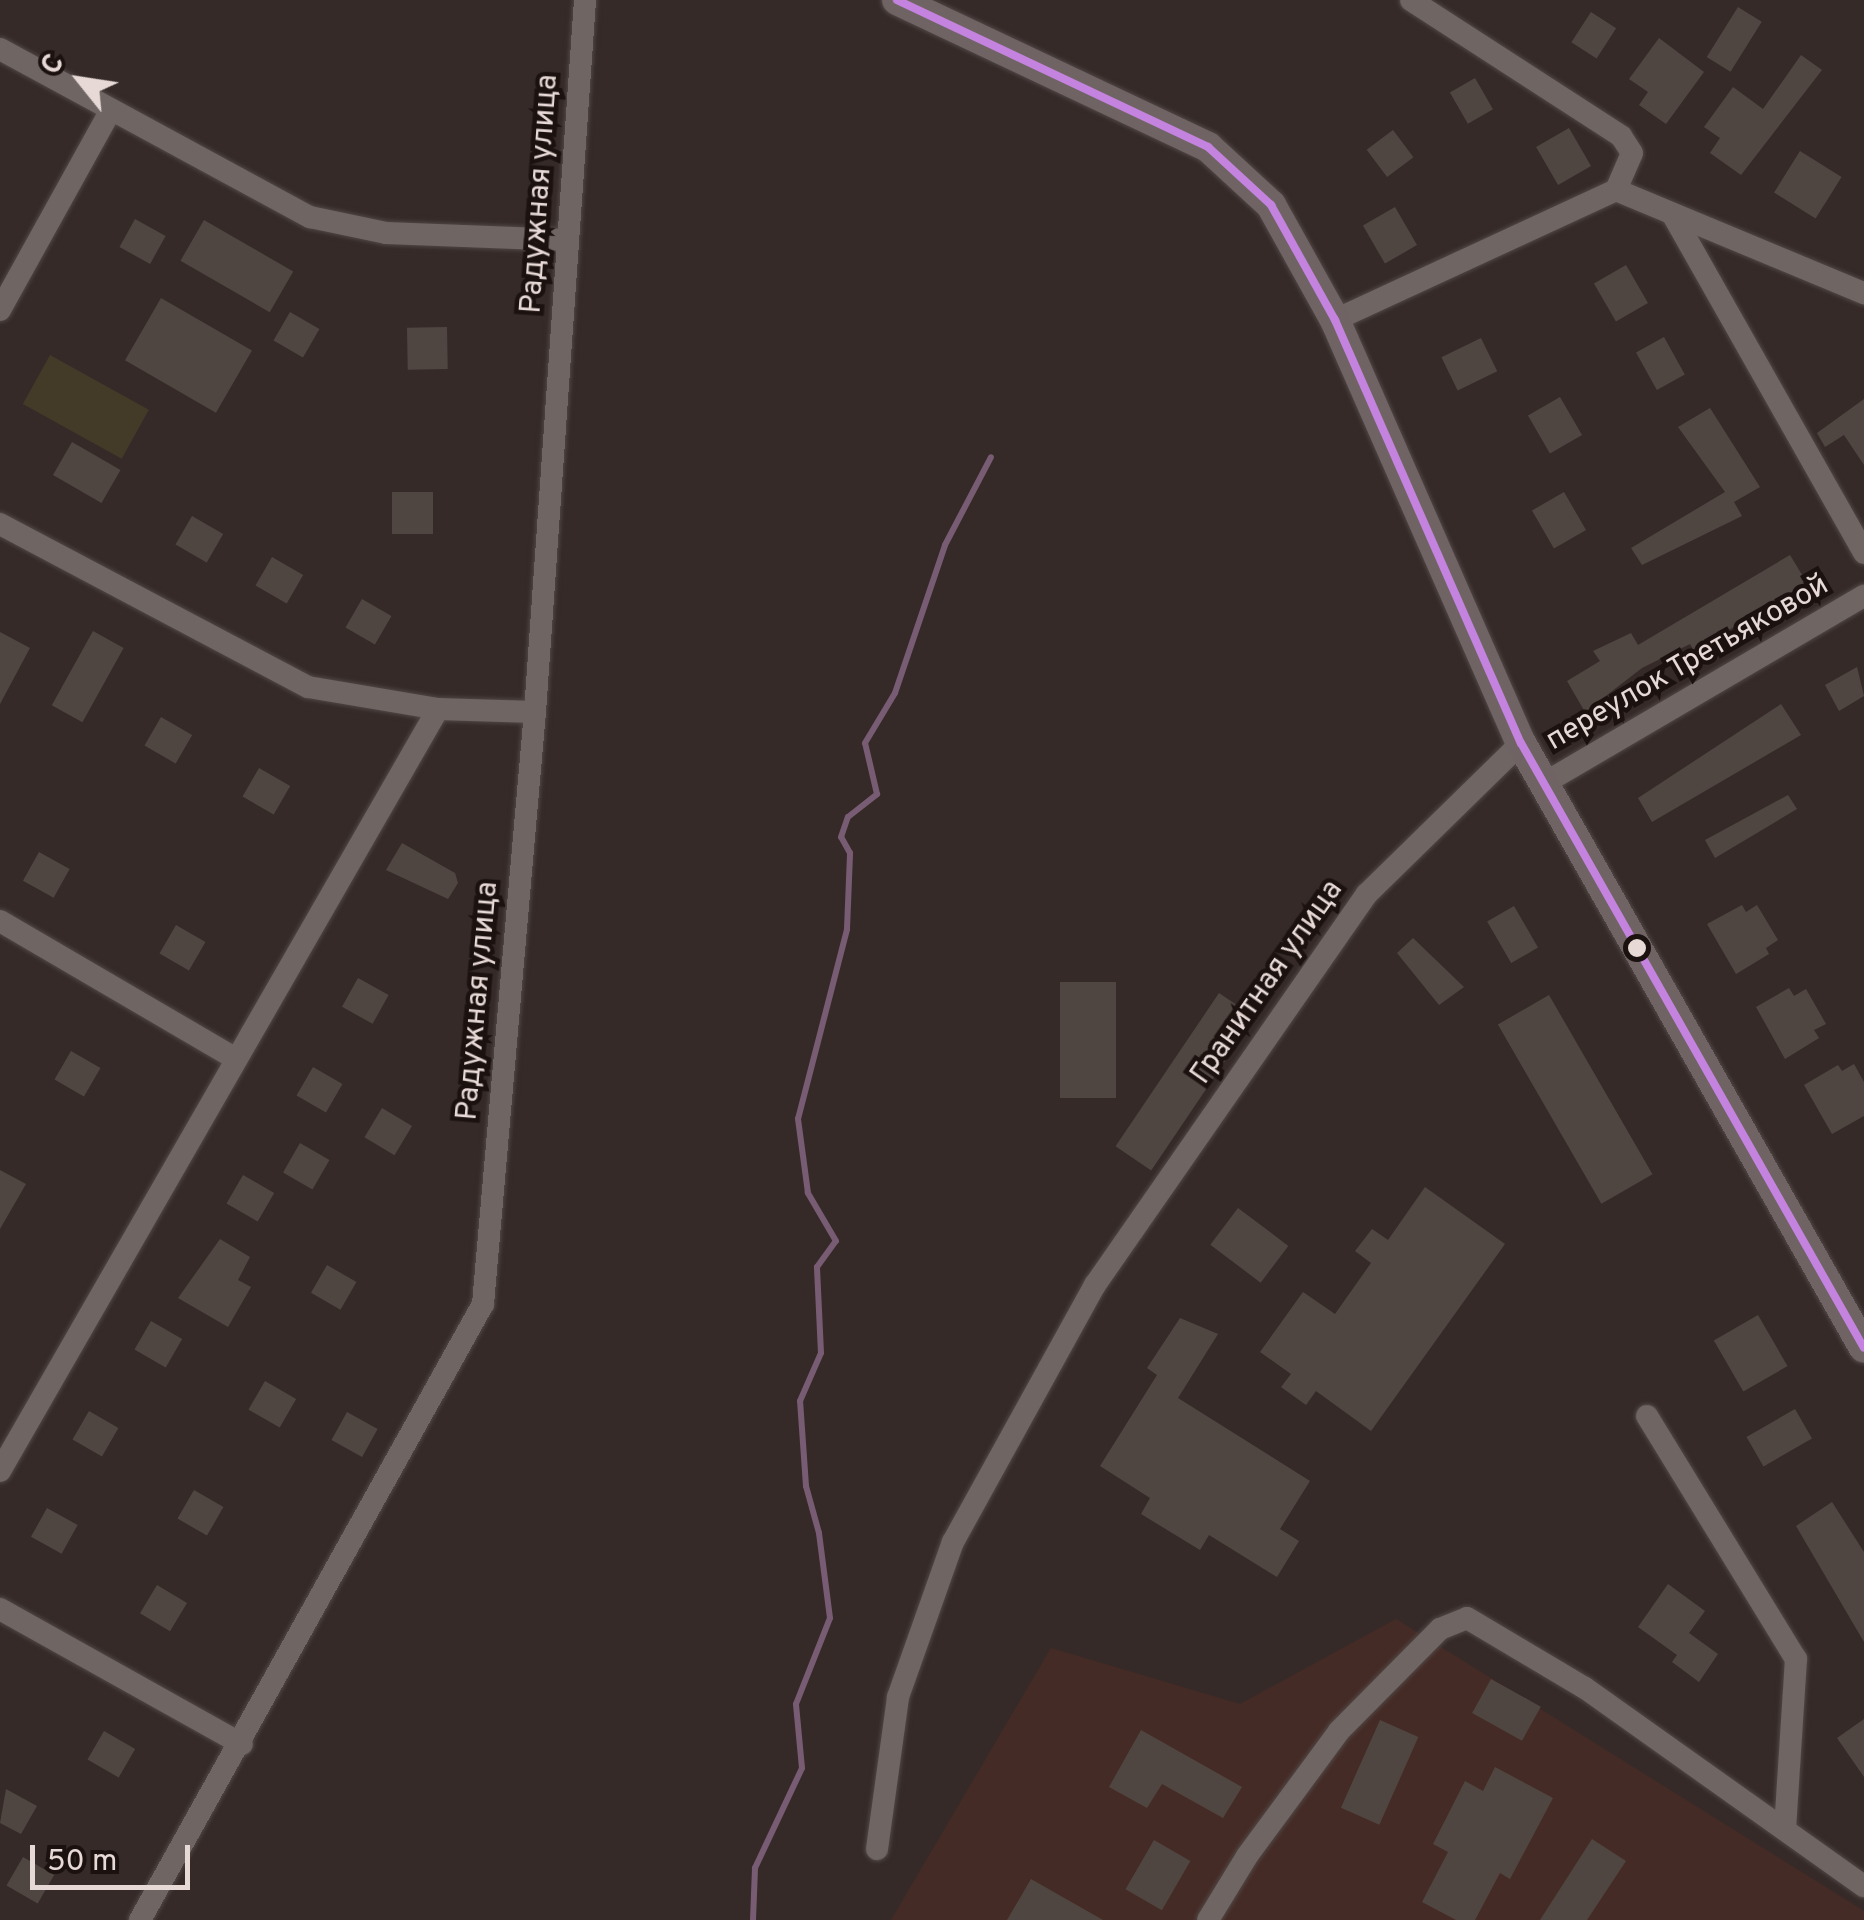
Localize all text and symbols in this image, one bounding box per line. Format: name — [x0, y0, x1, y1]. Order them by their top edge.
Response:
north arrow — [30, 30, 130, 130]
text: С — [34, 48, 74, 82]
street label: Радужная улица — [515, 73, 567, 315]
street label: переулок Третьяковой — [1540, 568, 1836, 760]
street label: Гранитная улица — [1184, 874, 1352, 1092]
street label: Радужная улица — [451, 880, 507, 1122]
unlabelled marker — [1627, 938, 1647, 958]
scale bar — [35, 1825, 195, 1887]
text: 50 m — [47, 1844, 117, 1881]

